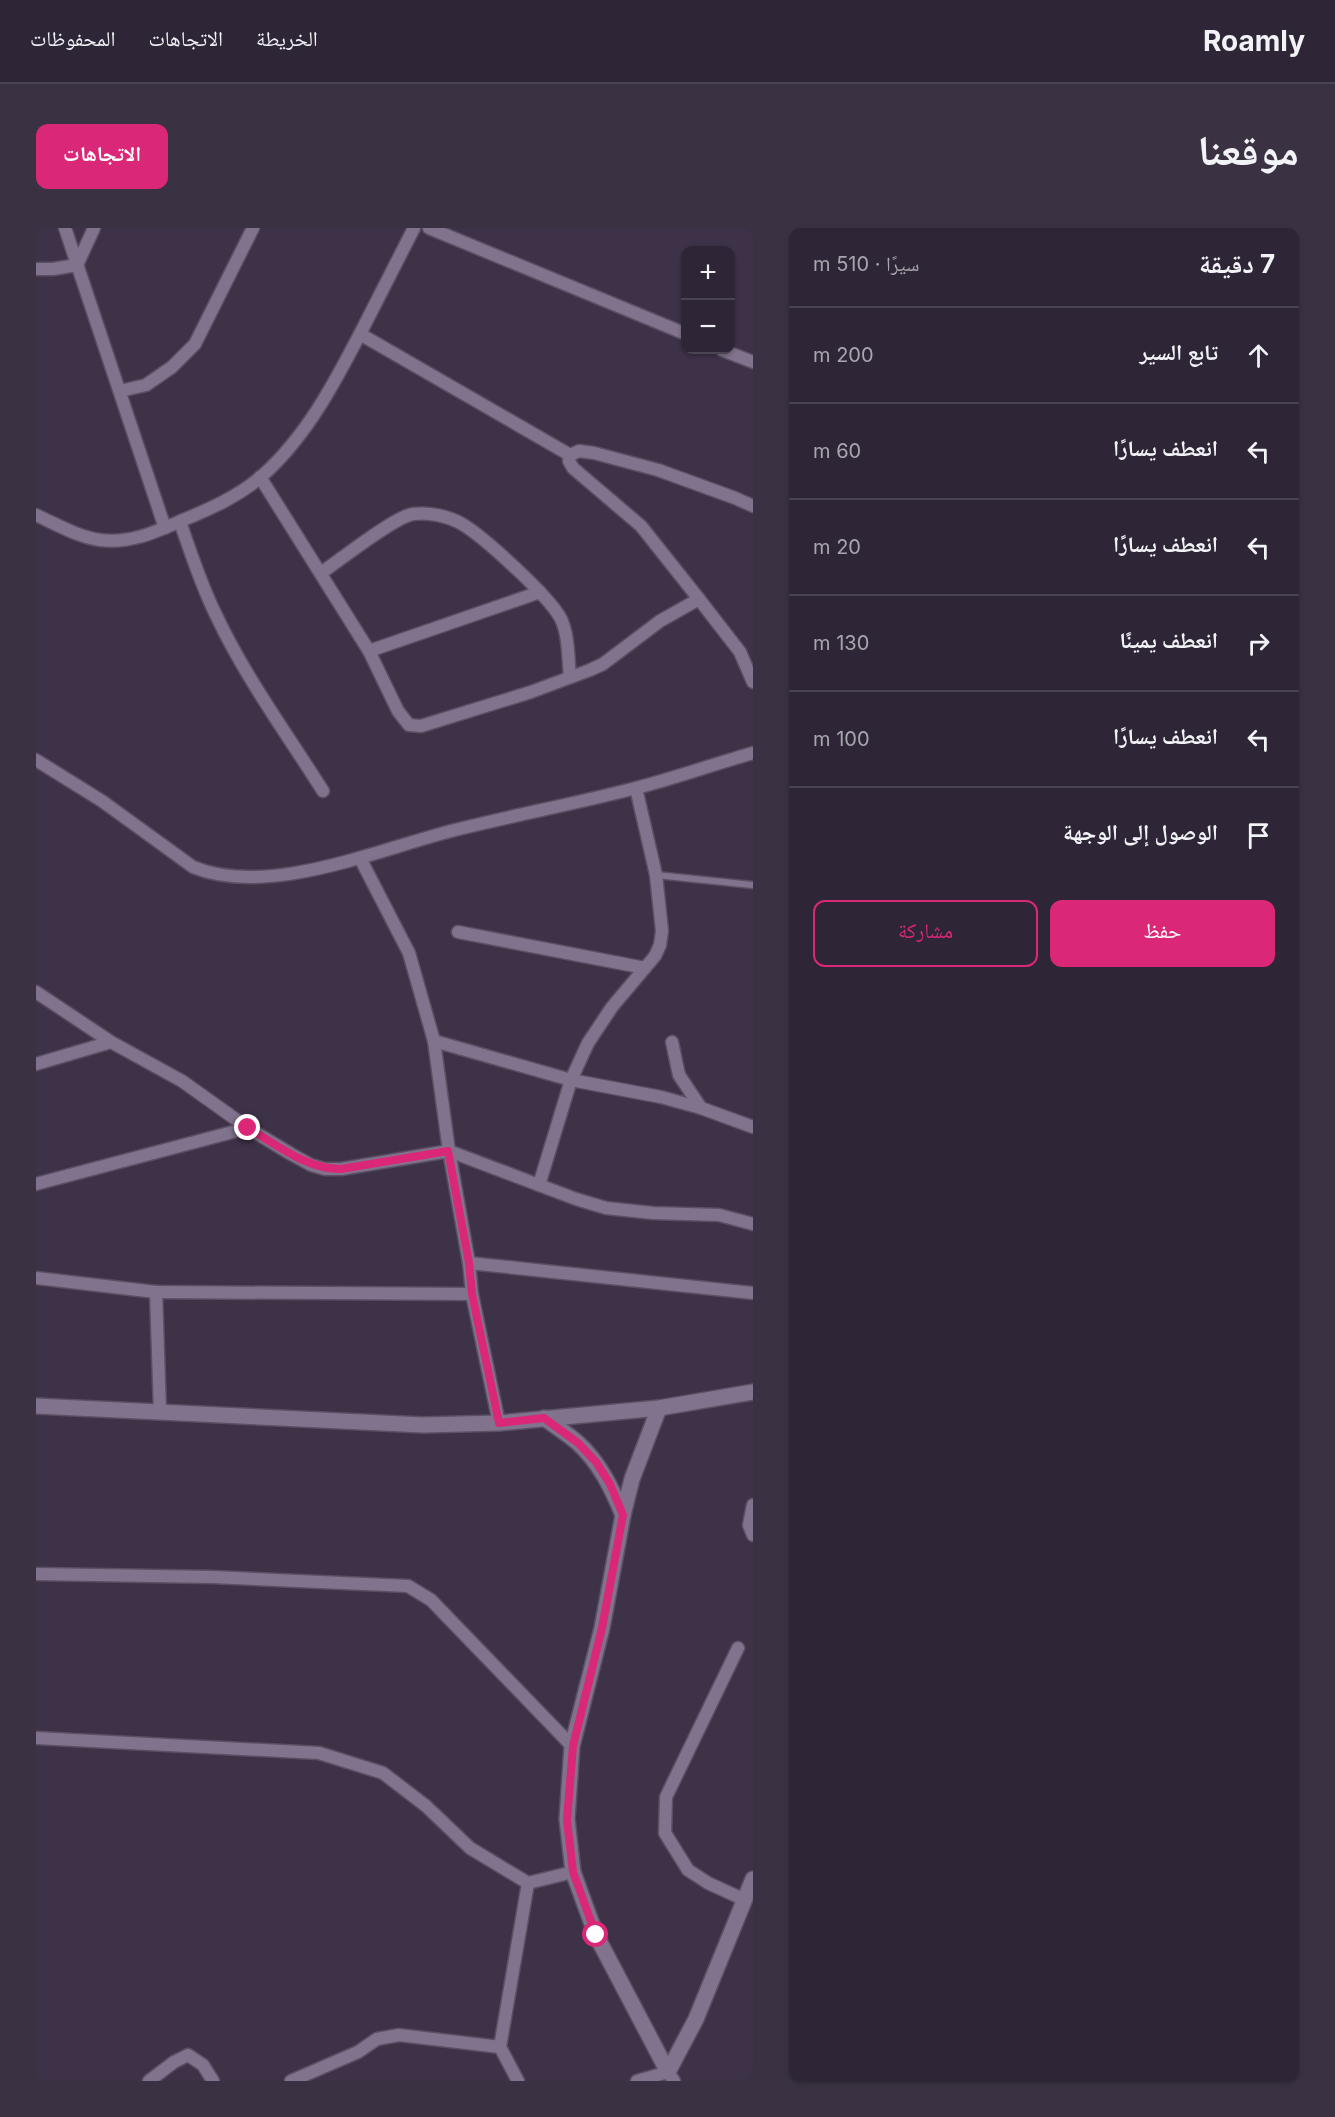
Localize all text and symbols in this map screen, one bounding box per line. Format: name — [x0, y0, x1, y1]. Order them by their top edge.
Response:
text: Roamly — [1203, 24, 1305, 58]
text: المحفوظات — [30, 26, 115, 51]
text: الاتجاهات — [148, 26, 223, 51]
text: الخريطة — [256, 26, 318, 51]
button: الاتجاهات — [36, 124, 168, 189]
text: موقعنا — [1198, 124, 1299, 175]
map controls — [681, 246, 735, 354]
button: + — [681, 246, 735, 300]
text: 7 دقيقة — [1199, 248, 1275, 279]
text: سيرًا · 510 m — [813, 252, 919, 276]
button: − — [681, 300, 735, 354]
text: تابع السير — [1139, 339, 1218, 365]
icon: ahead — [1242, 339, 1275, 372]
text: 200 m — [813, 343, 874, 367]
text: انعطف يسارًا — [1113, 435, 1218, 461]
icon: left — [1242, 435, 1275, 468]
text: 60 m — [813, 439, 861, 463]
text: انعطف يسارًا — [1113, 531, 1218, 557]
icon: left — [1242, 531, 1275, 564]
text: 20 m — [813, 535, 861, 559]
text: انعطف يمينًا — [1119, 627, 1218, 653]
icon: right — [1242, 627, 1275, 660]
text: 130 m — [813, 631, 869, 655]
text: انعطف يسارًا — [1113, 723, 1218, 749]
icon: left — [1242, 723, 1275, 756]
text: 100 m — [813, 727, 870, 751]
text: الوصول إلى الوجهة — [1063, 819, 1218, 845]
icon: arrive — [1242, 819, 1275, 852]
button: مشاركة — [813, 900, 1038, 967]
button: حفظ — [1050, 900, 1275, 967]
route end — [234, 1114, 260, 1140]
route start — [582, 1921, 608, 1947]

